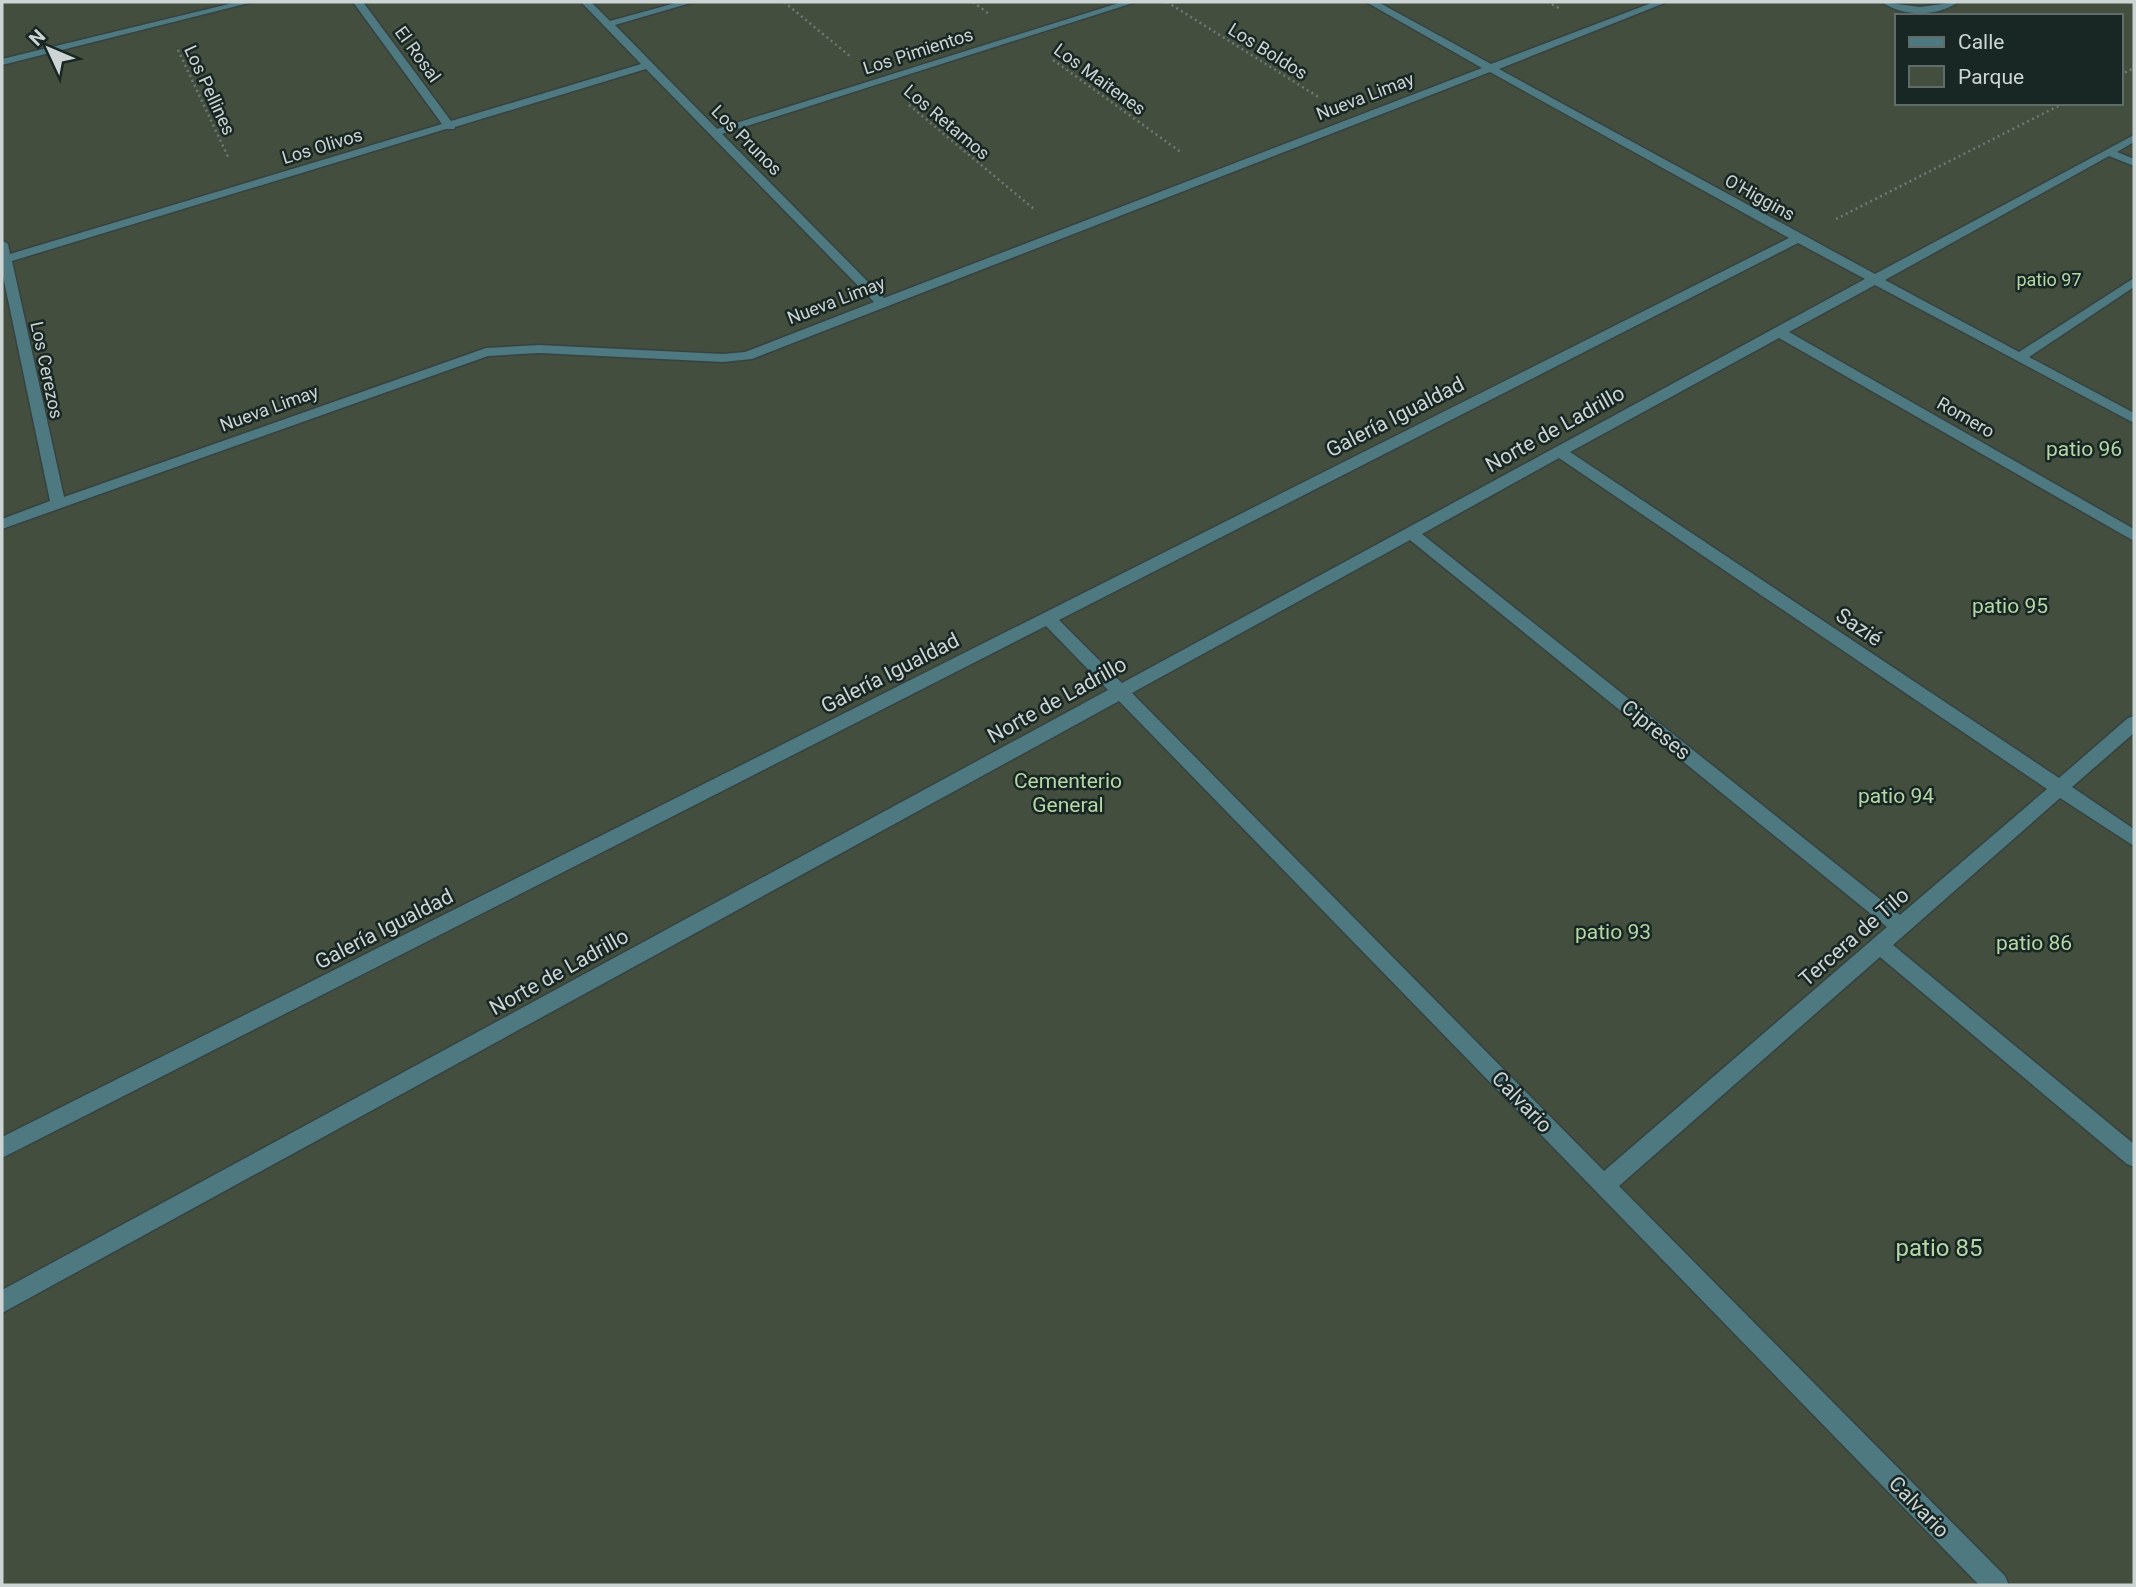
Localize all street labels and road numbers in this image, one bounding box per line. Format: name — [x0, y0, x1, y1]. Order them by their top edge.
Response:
street label: Los Boldos — [1225, 18, 1311, 84]
street label: El Rosal — [391, 22, 445, 86]
street label: Los Pimientos — [860, 23, 976, 79]
street label: Los Maitenes — [1050, 39, 1150, 119]
street label: Los Pellines — [180, 42, 240, 138]
street label: Nueva Limay — [1313, 68, 1417, 124]
street label: Los Retamos — [900, 80, 994, 164]
street label: Los Prunos — [708, 101, 786, 179]
street label: Los Olivos — [279, 124, 365, 168]
street label: O'Higgins — [1721, 169, 1799, 225]
street label: Nueva Limay — [784, 272, 888, 328]
street label: Los Cerezos — [26, 319, 68, 421]
street label: Galería Igualdad — [1322, 372, 1468, 462]
street label: Nueva Limay — [217, 380, 321, 435]
street label: Norte de Ladrillo — [1481, 381, 1629, 477]
street label: Romero — [1934, 392, 1998, 442]
street label: Sazié — [1831, 603, 1887, 651]
street label: Galería Igualdad — [817, 628, 963, 718]
street label: Norte de Ladrillo — [983, 652, 1131, 748]
street label: Cipreses — [1617, 695, 1695, 765]
street label: Tercera de Tilo — [1794, 883, 1914, 991]
street label: Galería Igualdad — [311, 884, 457, 974]
street label: Norte de Ladrillo — [485, 924, 633, 1020]
street label: Calvario — [1487, 1066, 1557, 1138]
street label: Calvario — [1884, 1471, 1954, 1543]

